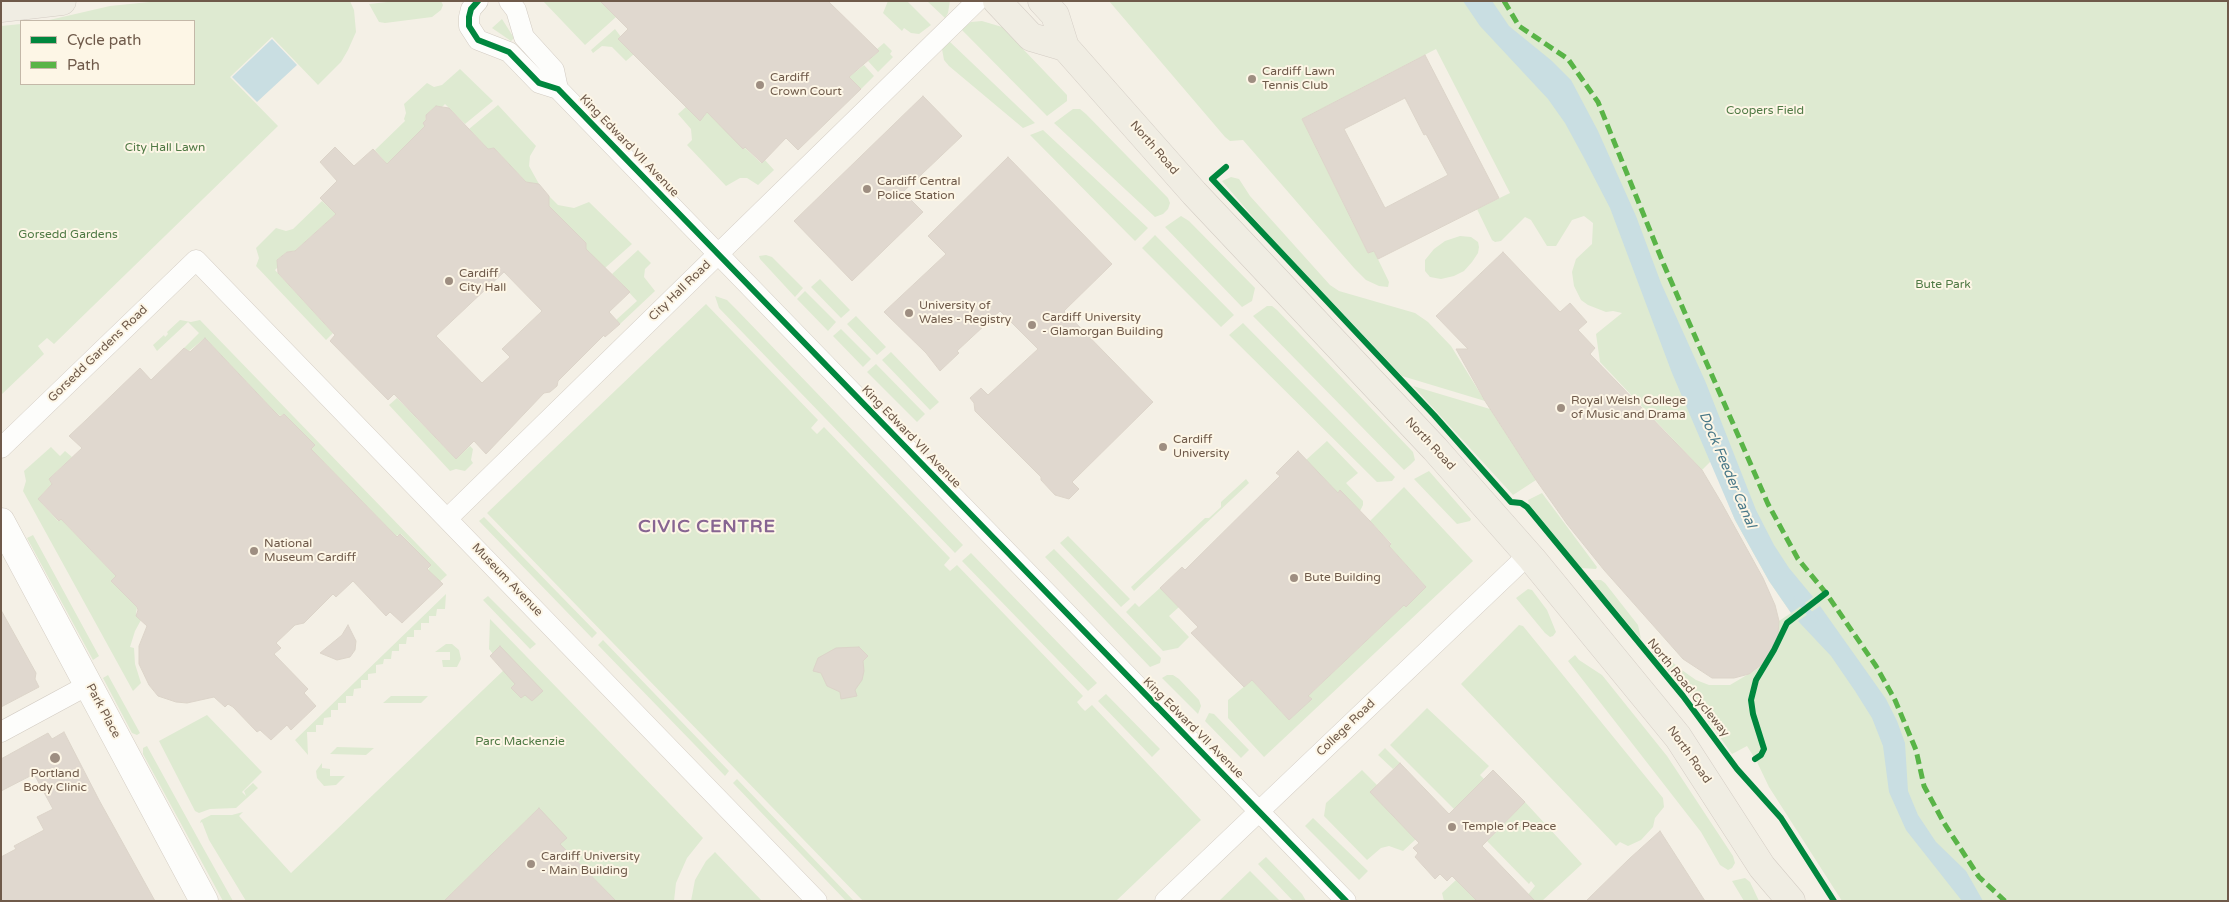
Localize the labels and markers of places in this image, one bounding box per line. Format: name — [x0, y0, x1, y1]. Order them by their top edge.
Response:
place label: Cardiff Lawn Tennis Club — [1262, 65, 1335, 93]
place label: Cardiff Crown Court — [770, 71, 842, 99]
marker: Cardiff Lawn Tennis Club — [1246, 73, 1258, 85]
marker: Cardiff Crown Court — [754, 79, 766, 91]
place label: Cardiff Central Police Station — [877, 175, 960, 203]
marker: Cardiff Central Police Station — [861, 183, 873, 195]
place label: Cardiff City Hall — [459, 267, 506, 295]
marker: Cardiff City Hall — [443, 275, 455, 287]
place label: University of Wales - Registry — [919, 299, 1011, 327]
marker: University of Wales - Registry — [903, 307, 915, 319]
place label: Cardiff University - Glamorgan Building — [1042, 311, 1163, 339]
marker: Cardiff University - Glamorgan Building — [1026, 319, 1038, 331]
place label: Royal Welsh College of Music and Drama — [1571, 394, 1686, 422]
marker: Royal Welsh College of Music and Drama — [1555, 402, 1567, 414]
place label: Cardiff University — [1173, 433, 1230, 461]
marker: Cardiff University — [1157, 441, 1169, 453]
place label: National Museum Cardiff — [264, 537, 356, 565]
marker: National Museum Cardiff — [248, 545, 260, 557]
place label: Bute Building — [1304, 571, 1381, 585]
marker: Bute Building — [1288, 572, 1300, 584]
marker: Portland Body Clinic — [48, 751, 62, 765]
place label: Portland Body Clinic — [23, 767, 87, 795]
place label: Temple of Peace — [1462, 820, 1556, 834]
marker: Temple of Peace — [1446, 821, 1458, 833]
place label: Cardiff University - Main Building — [541, 850, 640, 878]
marker: Cardiff University - Main Building — [525, 858, 537, 870]

